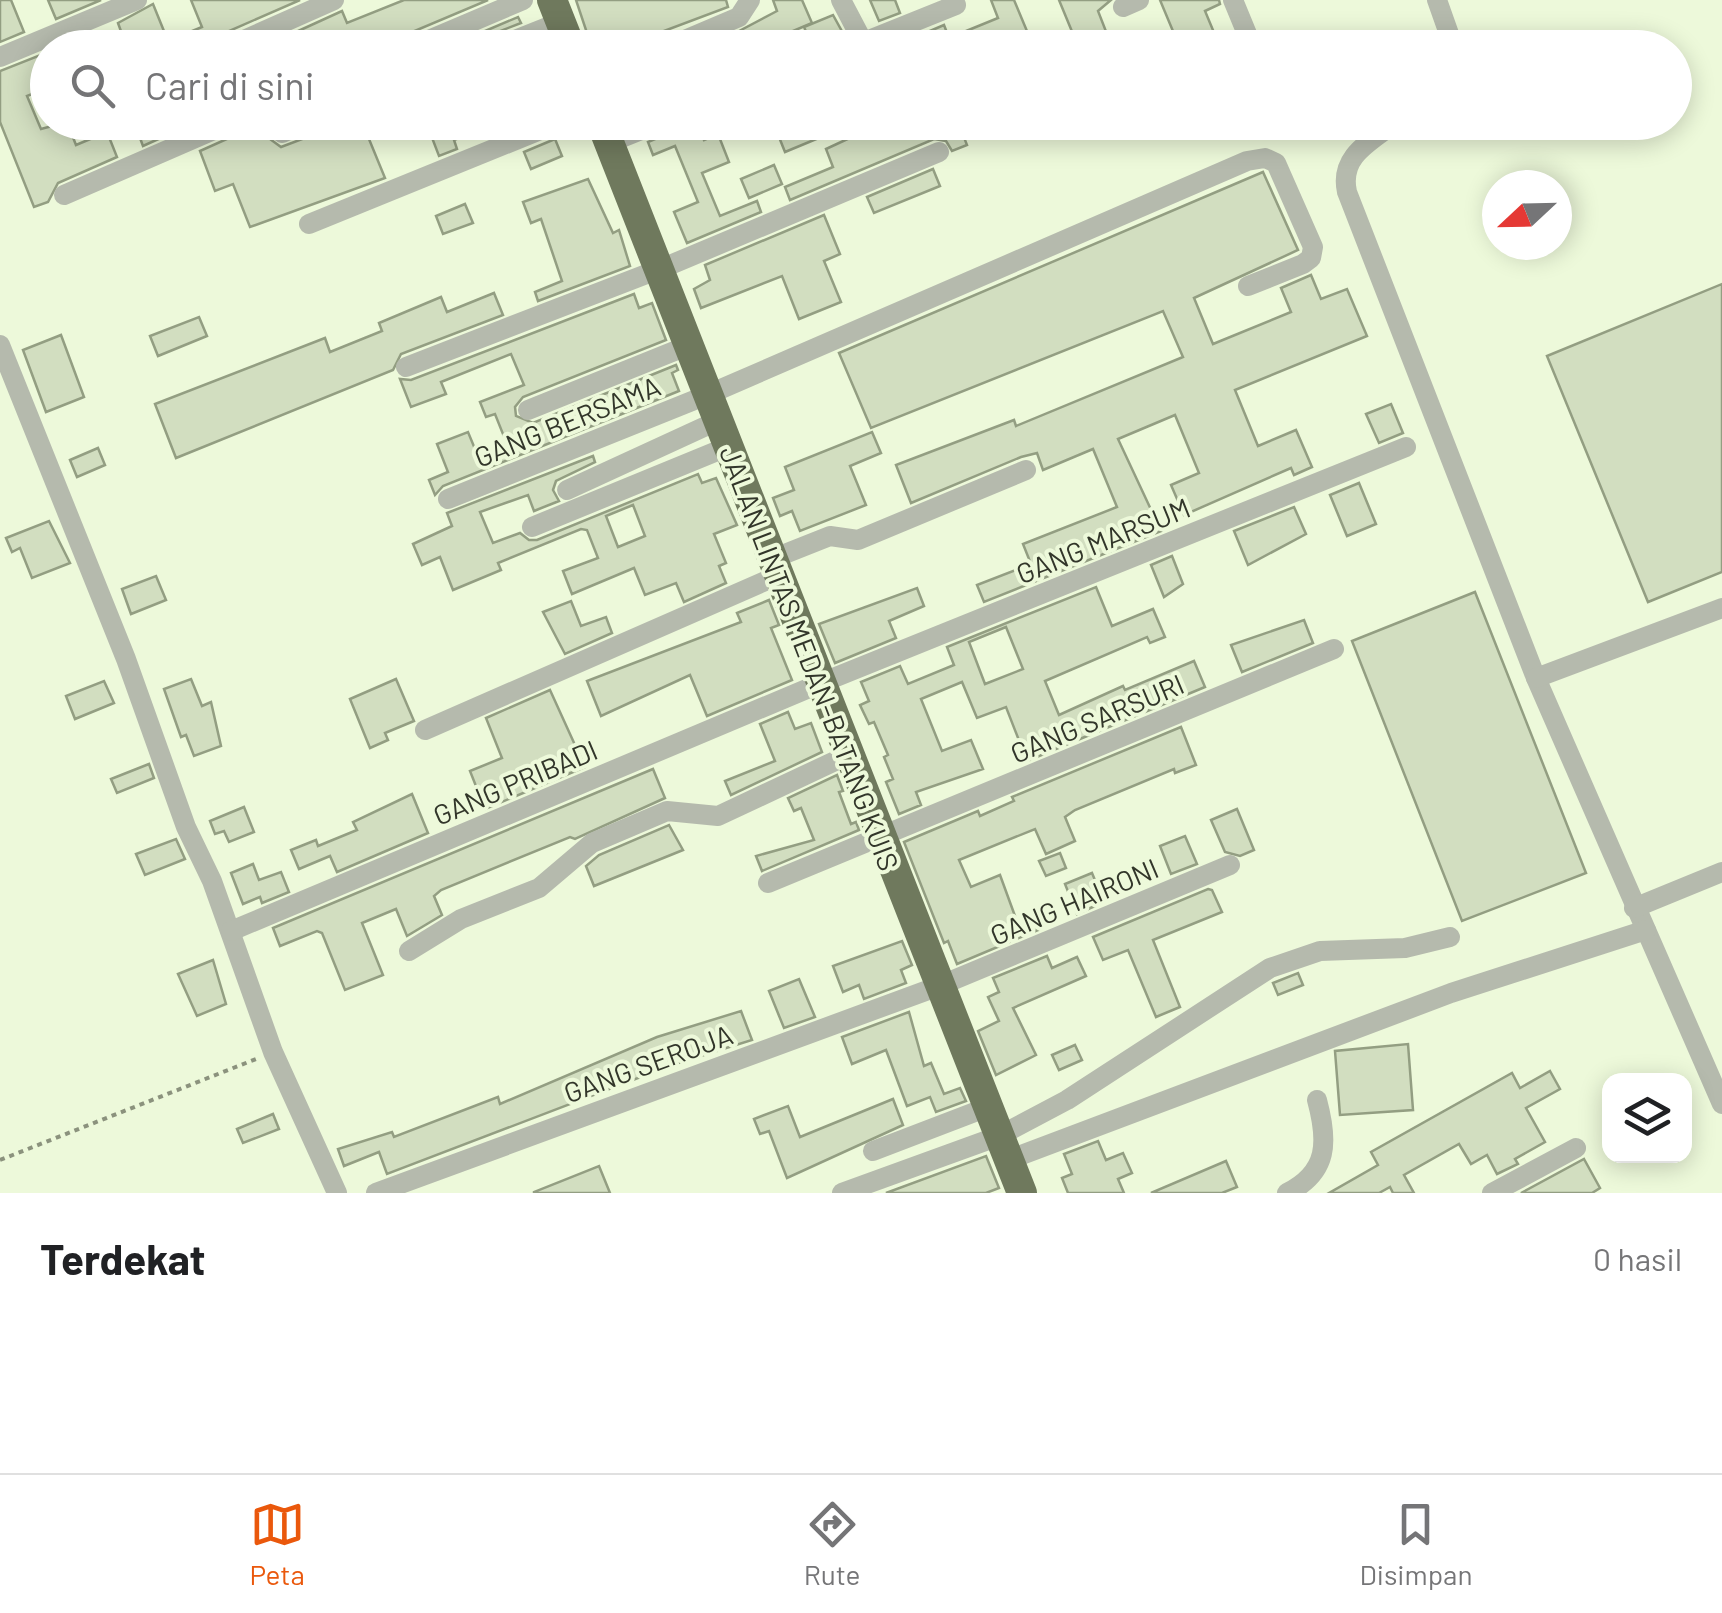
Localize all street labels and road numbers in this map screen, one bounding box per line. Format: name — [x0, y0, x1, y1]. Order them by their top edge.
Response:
street label: GANG BERSAMA — [469, 368, 665, 474]
street label: JALAN LINTAS MEDAN–BATANG KUIS — [713, 441, 907, 875]
street label: GANG MARSUM — [1011, 490, 1195, 590]
street label: GANG SARSURI — [1005, 666, 1189, 770]
street label: GANG PRIBADI — [428, 732, 602, 832]
street label: GANG HAIRONI — [985, 850, 1163, 952]
street label: GANG SEROJA — [559, 1017, 737, 1109]

